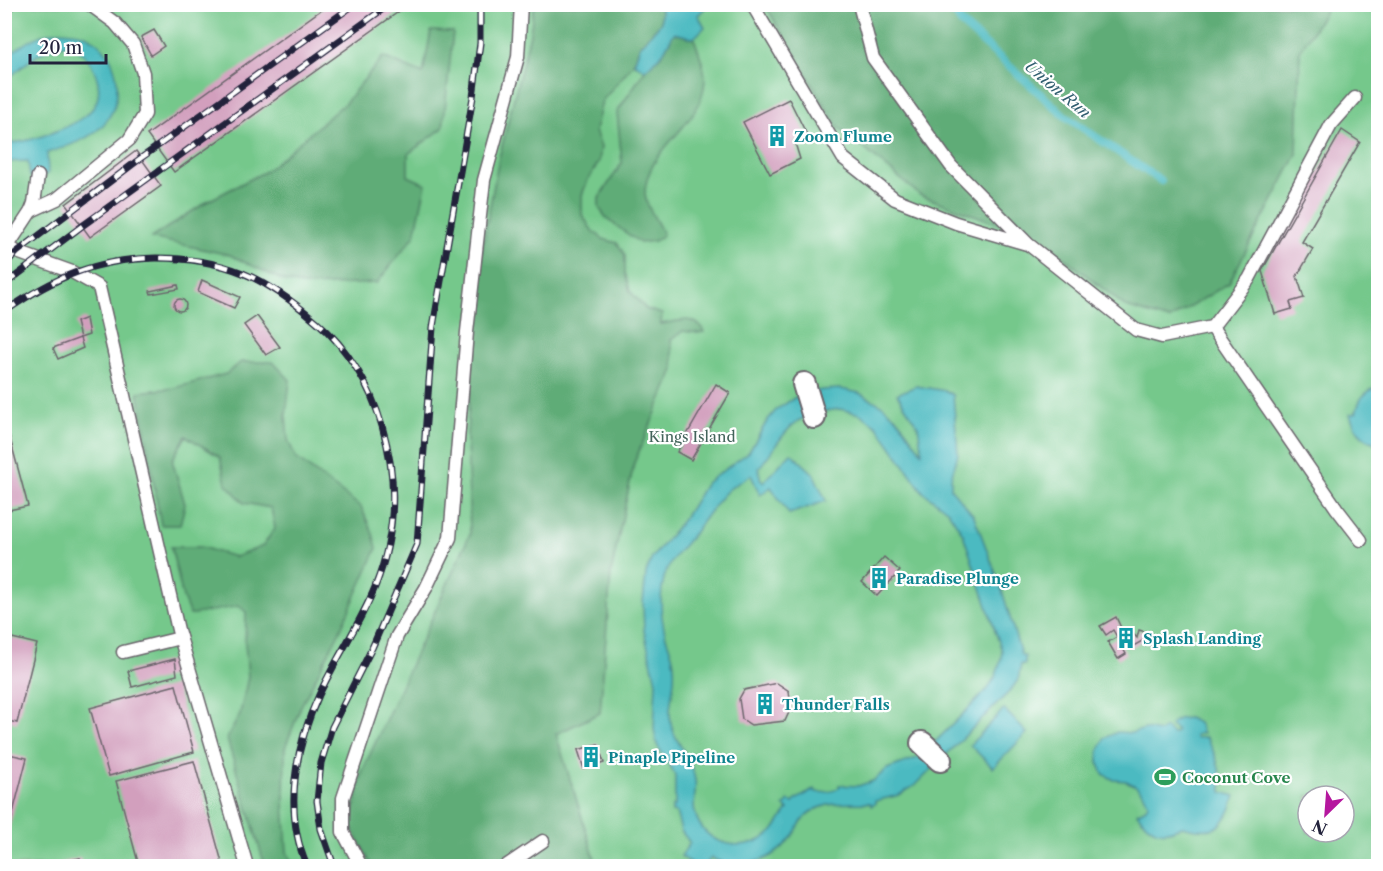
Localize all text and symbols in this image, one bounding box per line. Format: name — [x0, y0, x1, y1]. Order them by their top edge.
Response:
scale bar — [30, 27, 106, 65]
text: 20 m — [39, 37, 83, 59]
water label: Union Run — [1021, 56, 1095, 122]
building icon: Zoom Flume — [765, 124, 789, 148]
place label: Zoom Flume — [794, 127, 892, 146]
park label: Kings Island — [648, 427, 736, 446]
building icon: Paradise Plunge — [867, 566, 891, 590]
place label: Paradise Plunge — [896, 569, 1019, 588]
building icon: Splash Landing — [1114, 626, 1138, 650]
place label: Splash Landing — [1143, 629, 1262, 648]
building icon: Thunder Falls — [753, 692, 777, 716]
place label: Thunder Falls — [782, 695, 890, 714]
building icon: Pinaple Pipeline — [579, 745, 603, 769]
place label: Pinaple Pipeline — [608, 748, 735, 767]
sports icon: Coconut Cove — [1153, 765, 1177, 789]
place label: Coconut Cove — [1182, 768, 1290, 787]
north arrow — [1296, 784, 1356, 844]
text: N — [1309, 816, 1330, 840]

